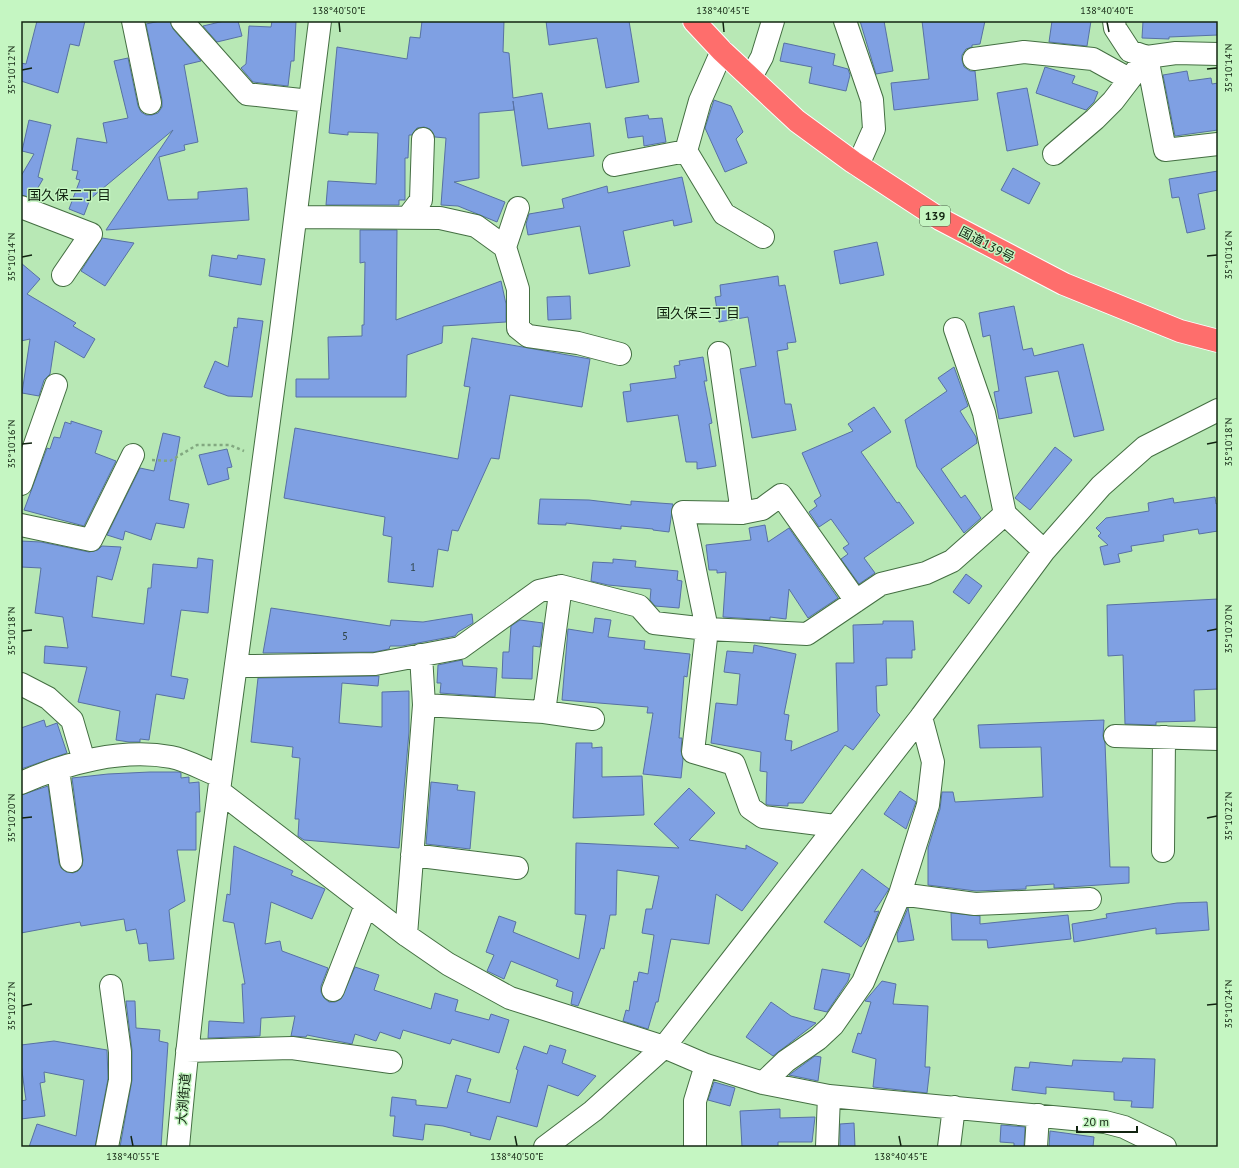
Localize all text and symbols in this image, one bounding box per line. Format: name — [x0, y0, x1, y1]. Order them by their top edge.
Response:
text: 138°40'50"E — [312, 4, 366, 17]
text: 138°40'45"E — [696, 4, 750, 17]
text: 138°40'40"E — [1080, 4, 1134, 17]
text: 35°10'14"N — [1222, 43, 1235, 93]
text: 35°10'12"N — [5, 45, 18, 95]
district label: 国久保二丁目 — [27, 186, 111, 204]
road number: 139 — [920, 206, 950, 226]
street label: 国道139号 — [956, 223, 1017, 266]
text: 35°10'16"N — [1222, 230, 1235, 280]
text: 35°10'14"N — [5, 232, 18, 282]
district label: 国久保三丁目 — [656, 304, 740, 322]
text: 35°10'18"N — [1222, 417, 1235, 467]
text: 35°10'16"N — [5, 419, 18, 469]
house number: 1 — [410, 560, 416, 574]
text: 35°10'20"N — [1222, 604, 1235, 654]
text: 35°10'18"N — [5, 606, 18, 656]
house number: 5 — [342, 629, 348, 643]
text: 35°10'22"N — [1222, 791, 1235, 841]
text: 35°10'20"N — [5, 793, 18, 843]
text: 35°10'24"N — [1222, 979, 1235, 1029]
text: 35°10'22"N — [5, 981, 18, 1031]
street label: 大渕街道 — [173, 1072, 194, 1126]
scale bar — [1077, 1108, 1137, 1134]
text: 20 m — [1083, 1114, 1109, 1129]
text: 138°40'55"E — [106, 1150, 160, 1163]
text: 138°40'50"E — [490, 1150, 544, 1163]
text: 138°40'45"E — [874, 1150, 928, 1163]

